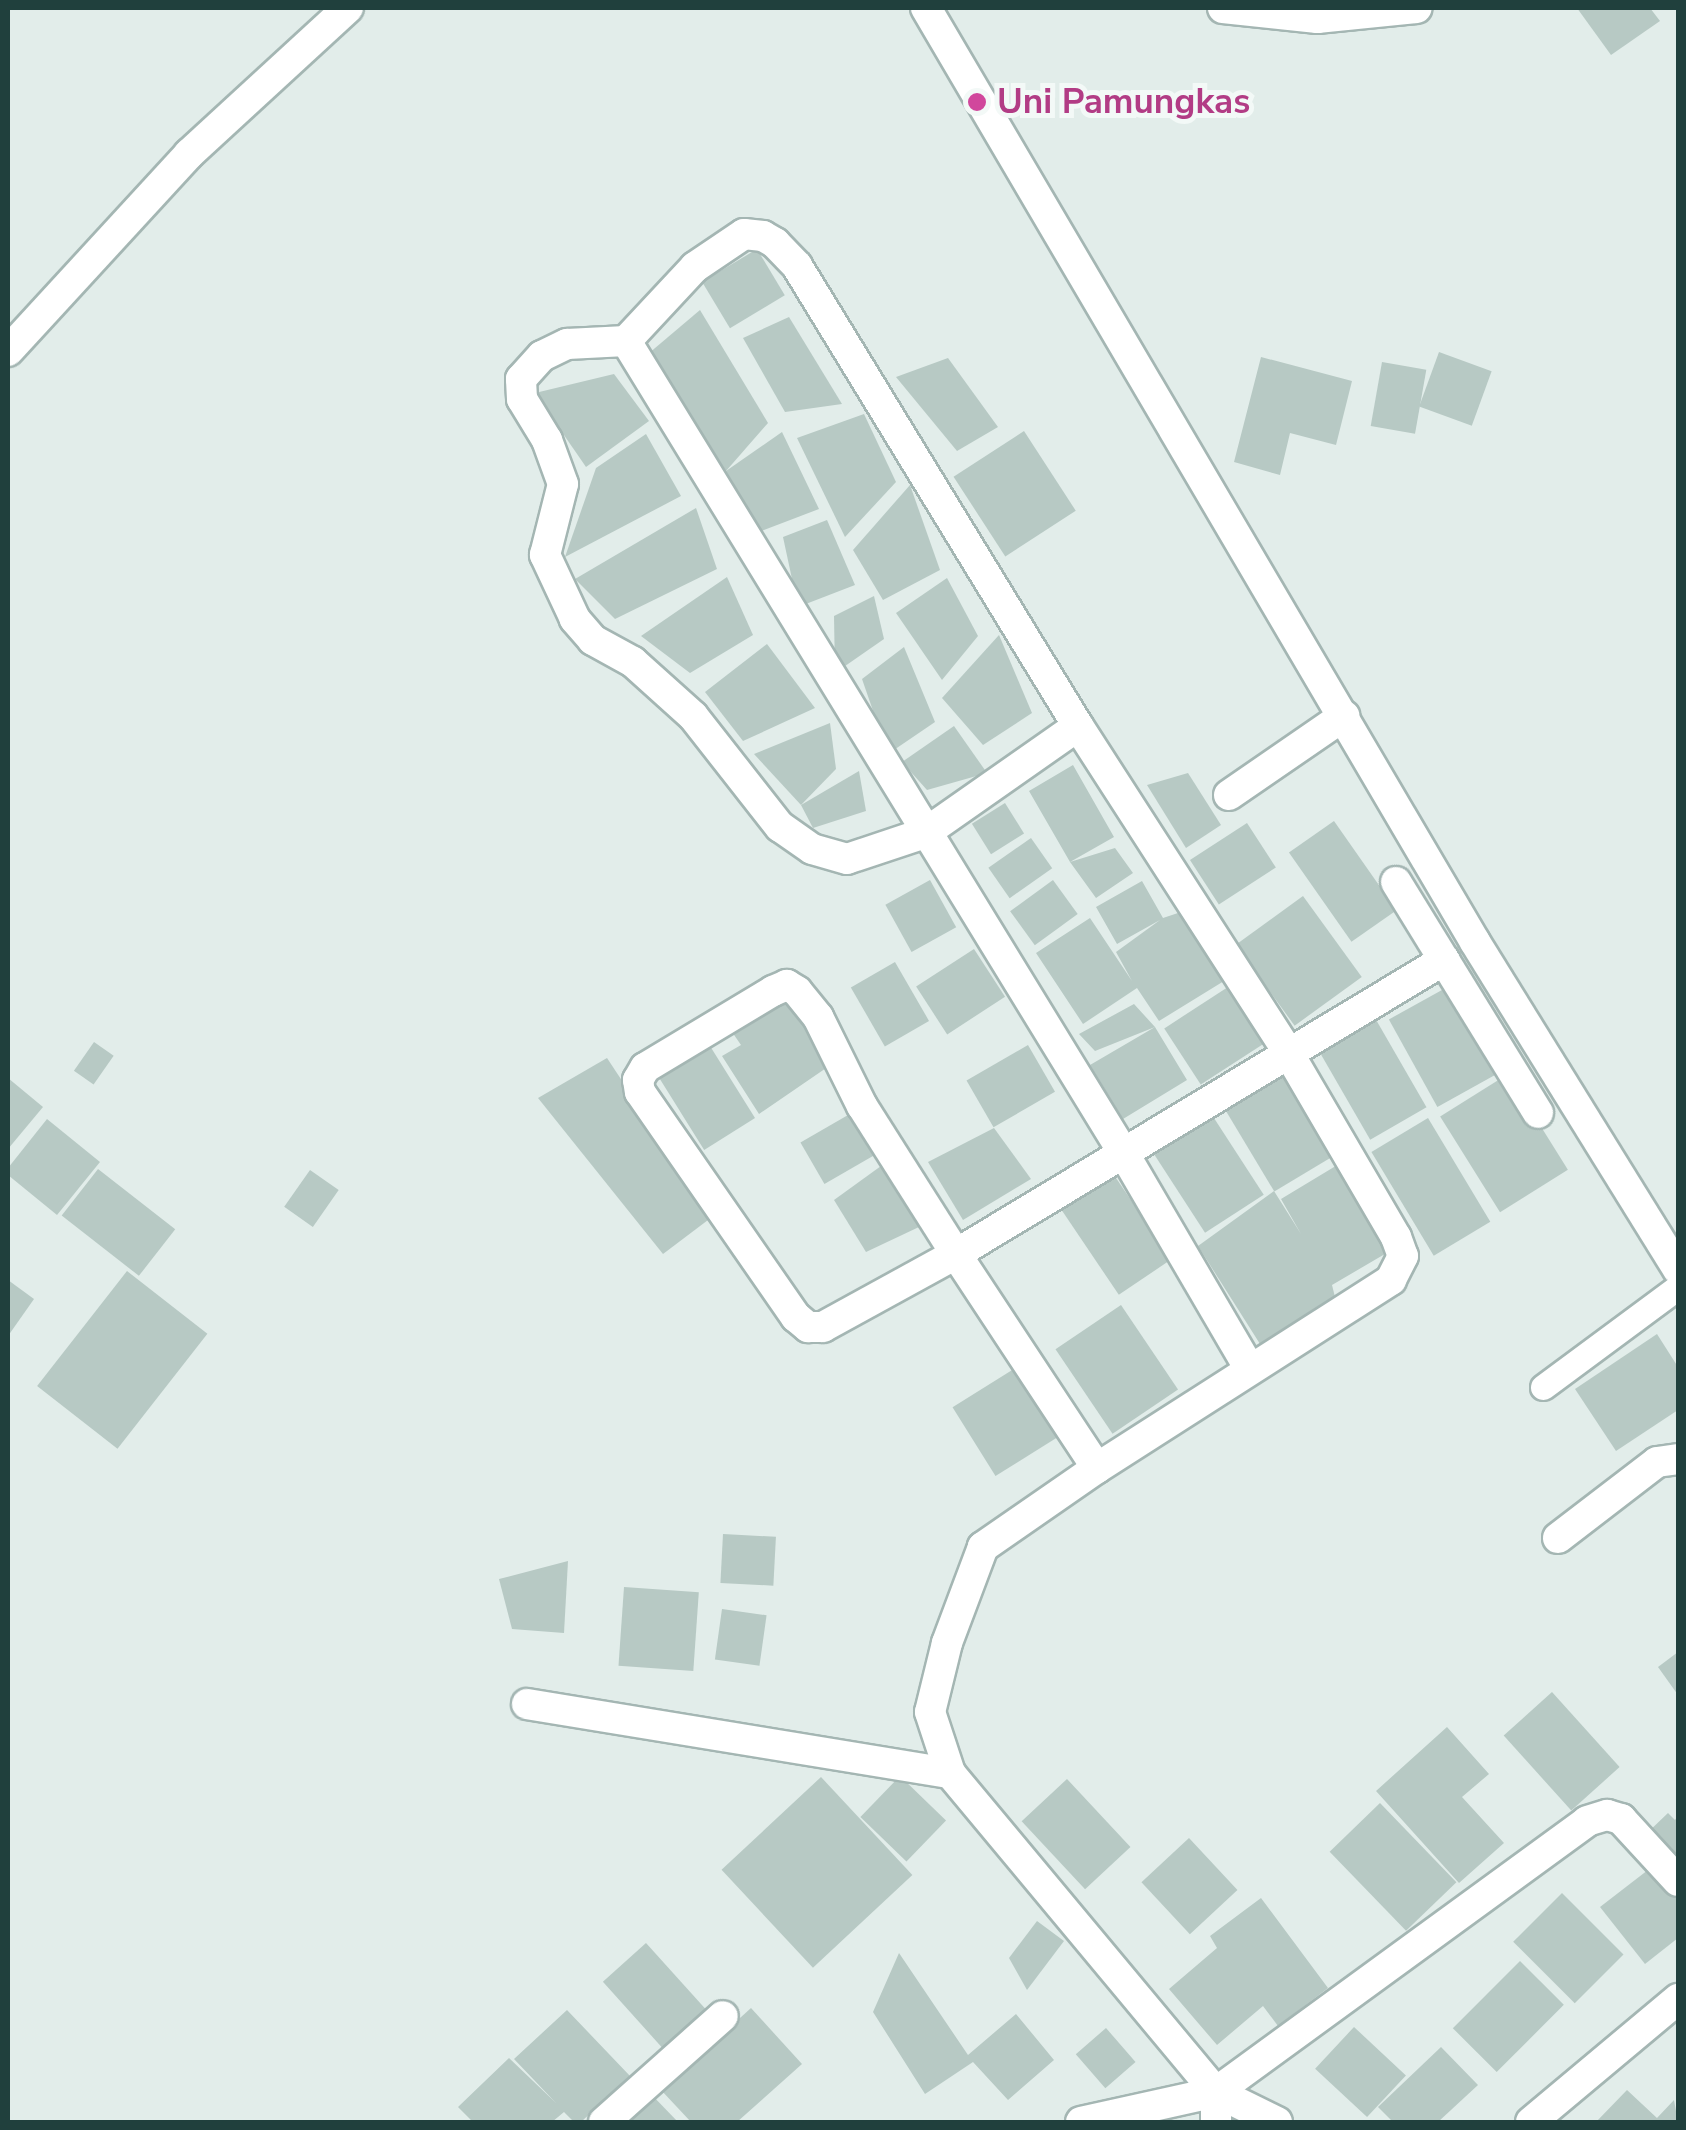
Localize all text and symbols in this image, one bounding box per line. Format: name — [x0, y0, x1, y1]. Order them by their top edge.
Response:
place label: Uni Pamungkas — [997, 81, 1250, 123]
marker: Uni Pamungkas — [966, 91, 988, 113]

